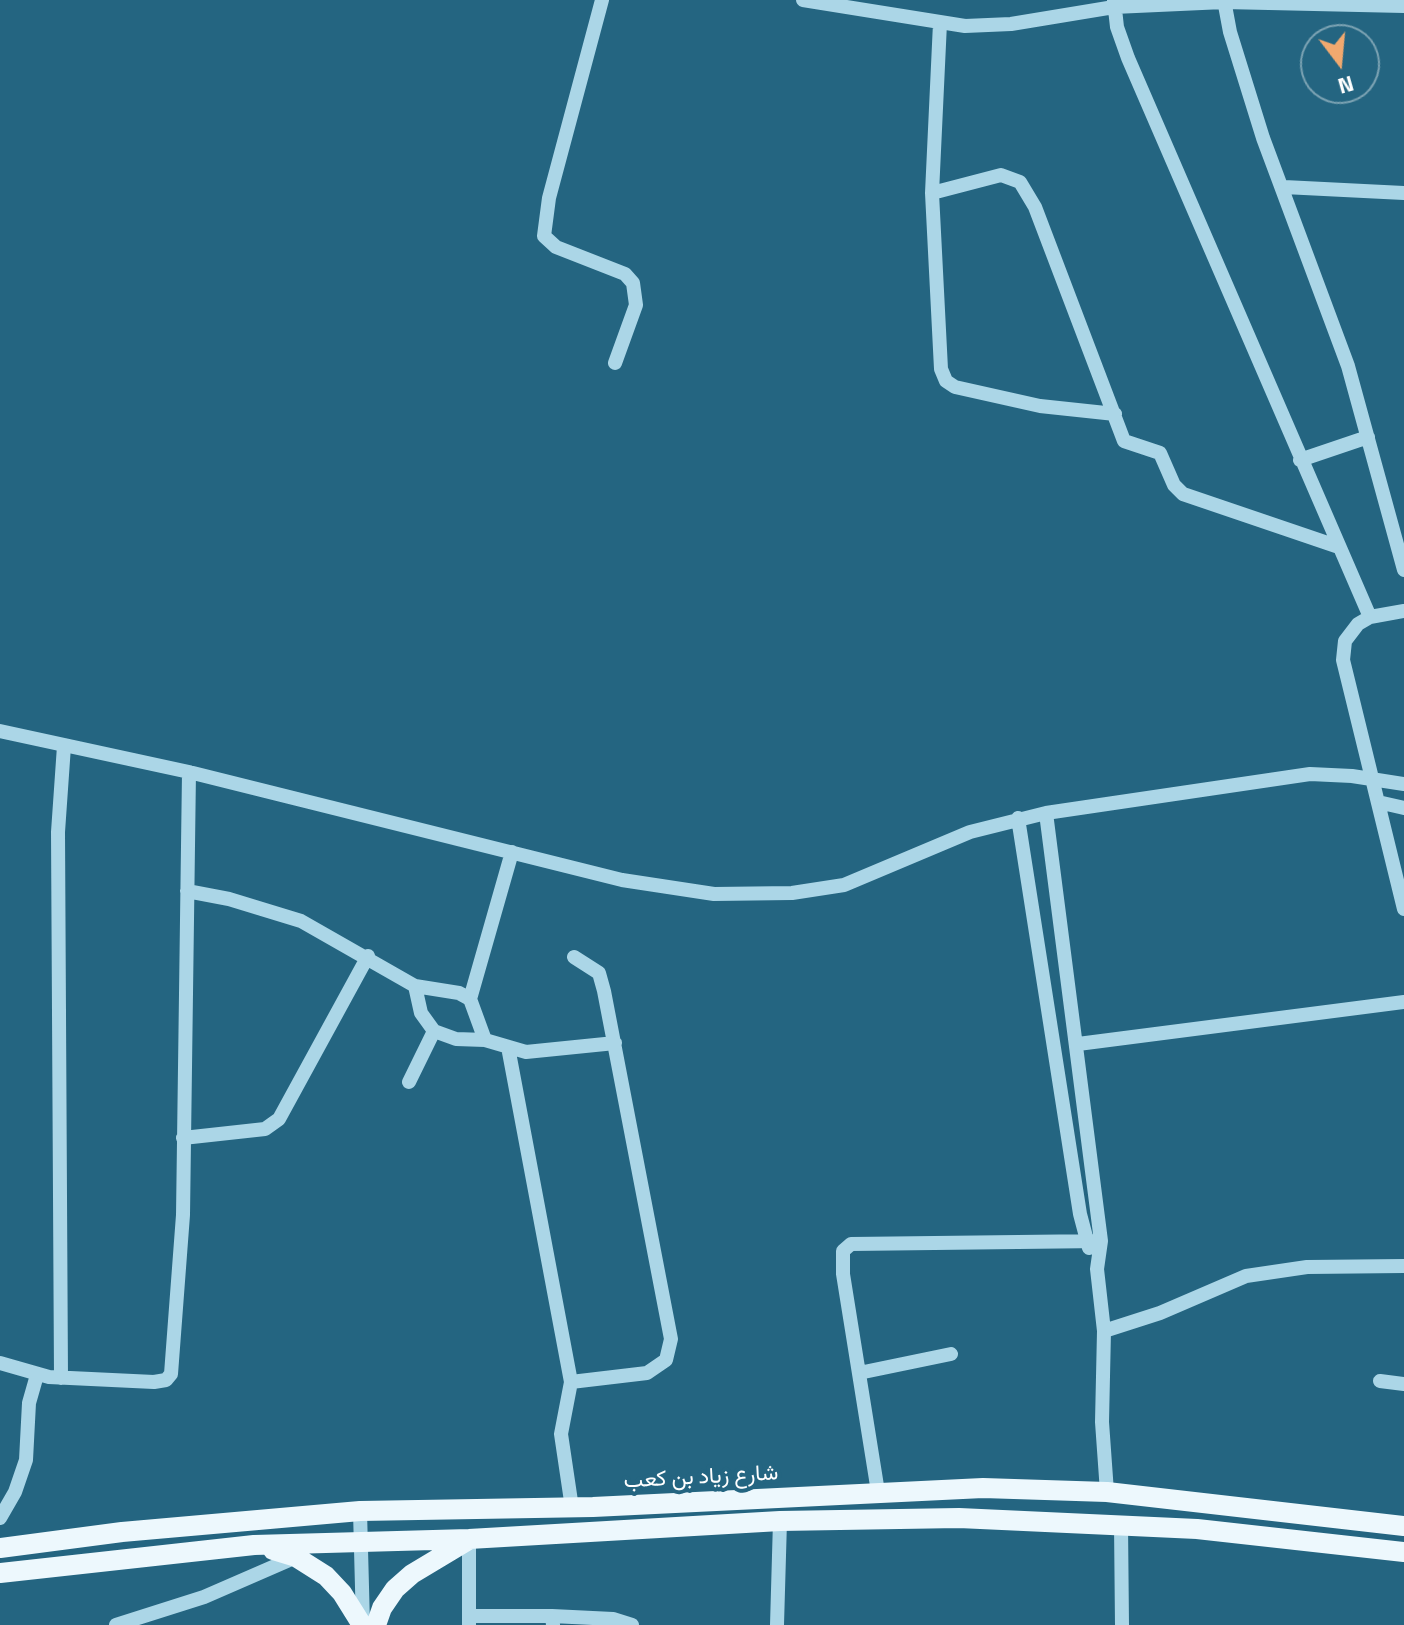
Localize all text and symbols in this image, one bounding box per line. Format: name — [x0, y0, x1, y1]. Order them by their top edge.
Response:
north arrow — [1300, 24, 1380, 104]
text: N — [1334, 67, 1358, 104]
street label: شارع زياد بن كعب — [623, 1461, 779, 1495]

